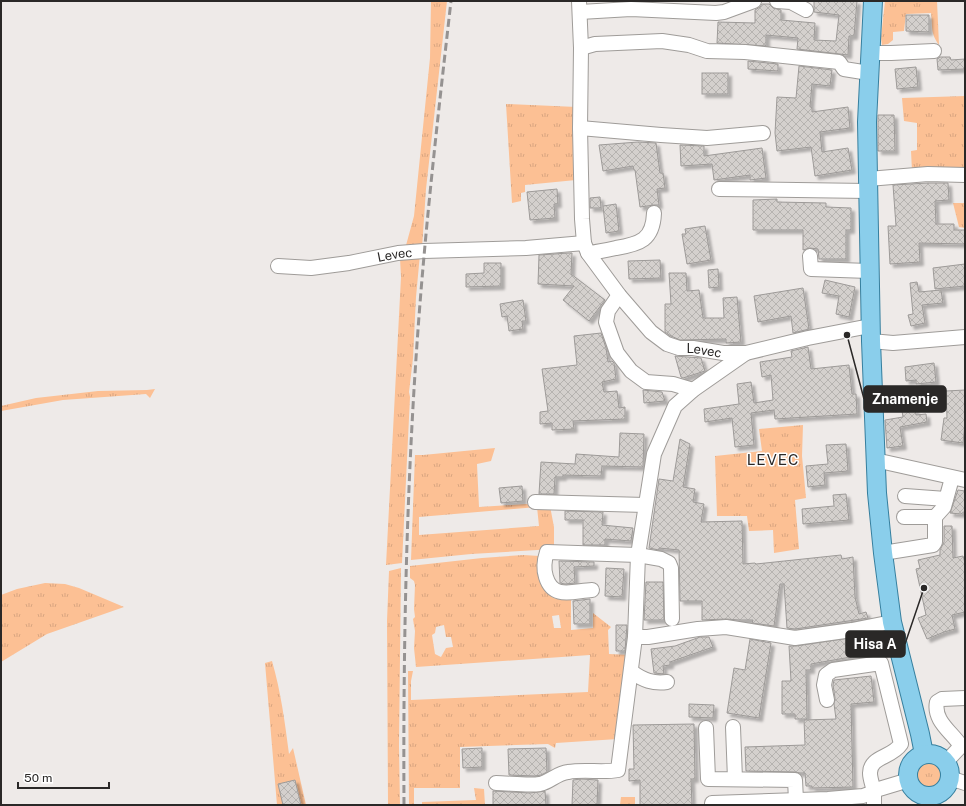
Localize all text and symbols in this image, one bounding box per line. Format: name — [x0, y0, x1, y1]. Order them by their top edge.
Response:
street label: Levec — [376, 245, 413, 265]
street label: Levec — [687, 341, 723, 361]
callout: Znamenje — [864, 386, 946, 412]
text: Znamenje — [872, 391, 938, 407]
district label: LEVEC — [747, 451, 799, 468]
callout: Hisa A — [846, 631, 905, 657]
text: Hisa A — [853, 636, 897, 652]
scale bar — [18, 764, 109, 790]
text: 50 m — [24, 771, 52, 785]

